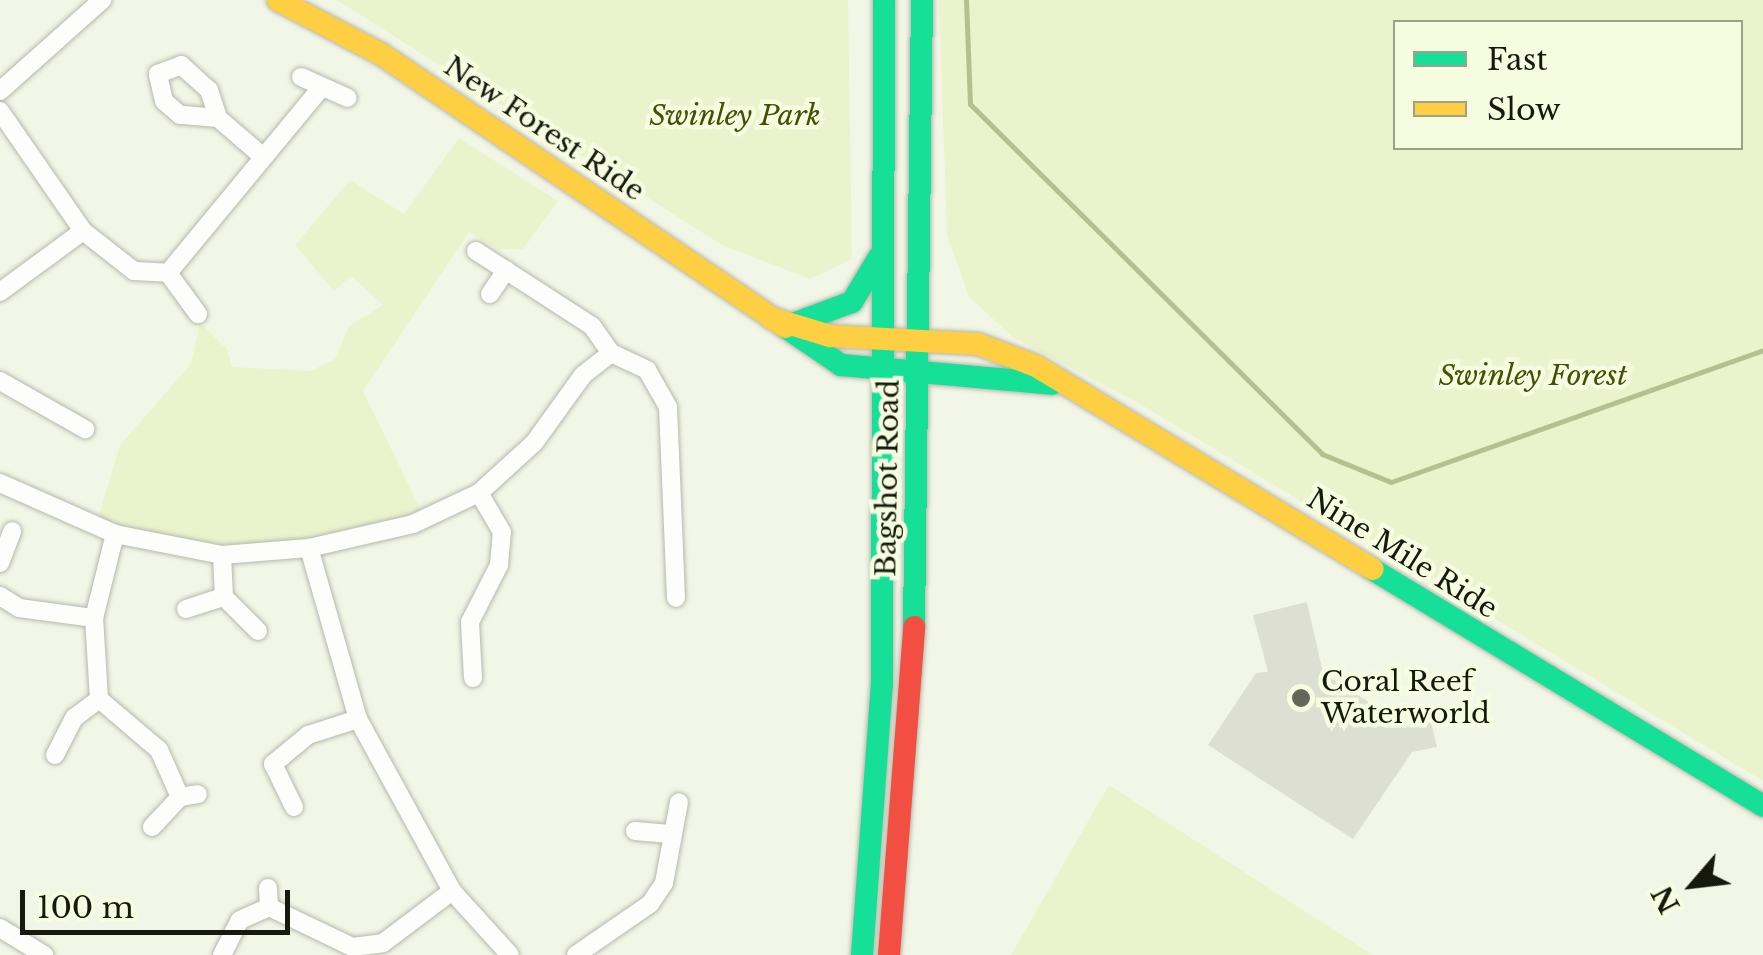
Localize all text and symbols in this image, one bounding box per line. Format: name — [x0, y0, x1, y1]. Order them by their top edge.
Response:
legend — [1393, 20, 1743, 150]
text: Fast — [1487, 41, 1548, 78]
street label: New Forest Ride — [437, 49, 651, 209]
text: Slow — [1487, 91, 1561, 128]
park label: Swinley Park — [649, 99, 821, 133]
park label: Swinley Forest — [1439, 359, 1627, 393]
street label: Bagshot Road — [869, 379, 907, 577]
street label: Nine Mile Ride — [1301, 482, 1503, 626]
place label: Coral Reef Waterworld — [1321, 665, 1490, 731]
marker: Coral Reef Waterworld — [1290, 687, 1312, 709]
north arrow — [1643, 835, 1743, 935]
scale bar — [25, 870, 295, 932]
text: N — [1644, 879, 1688, 919]
text: 100 m — [37, 889, 134, 926]

